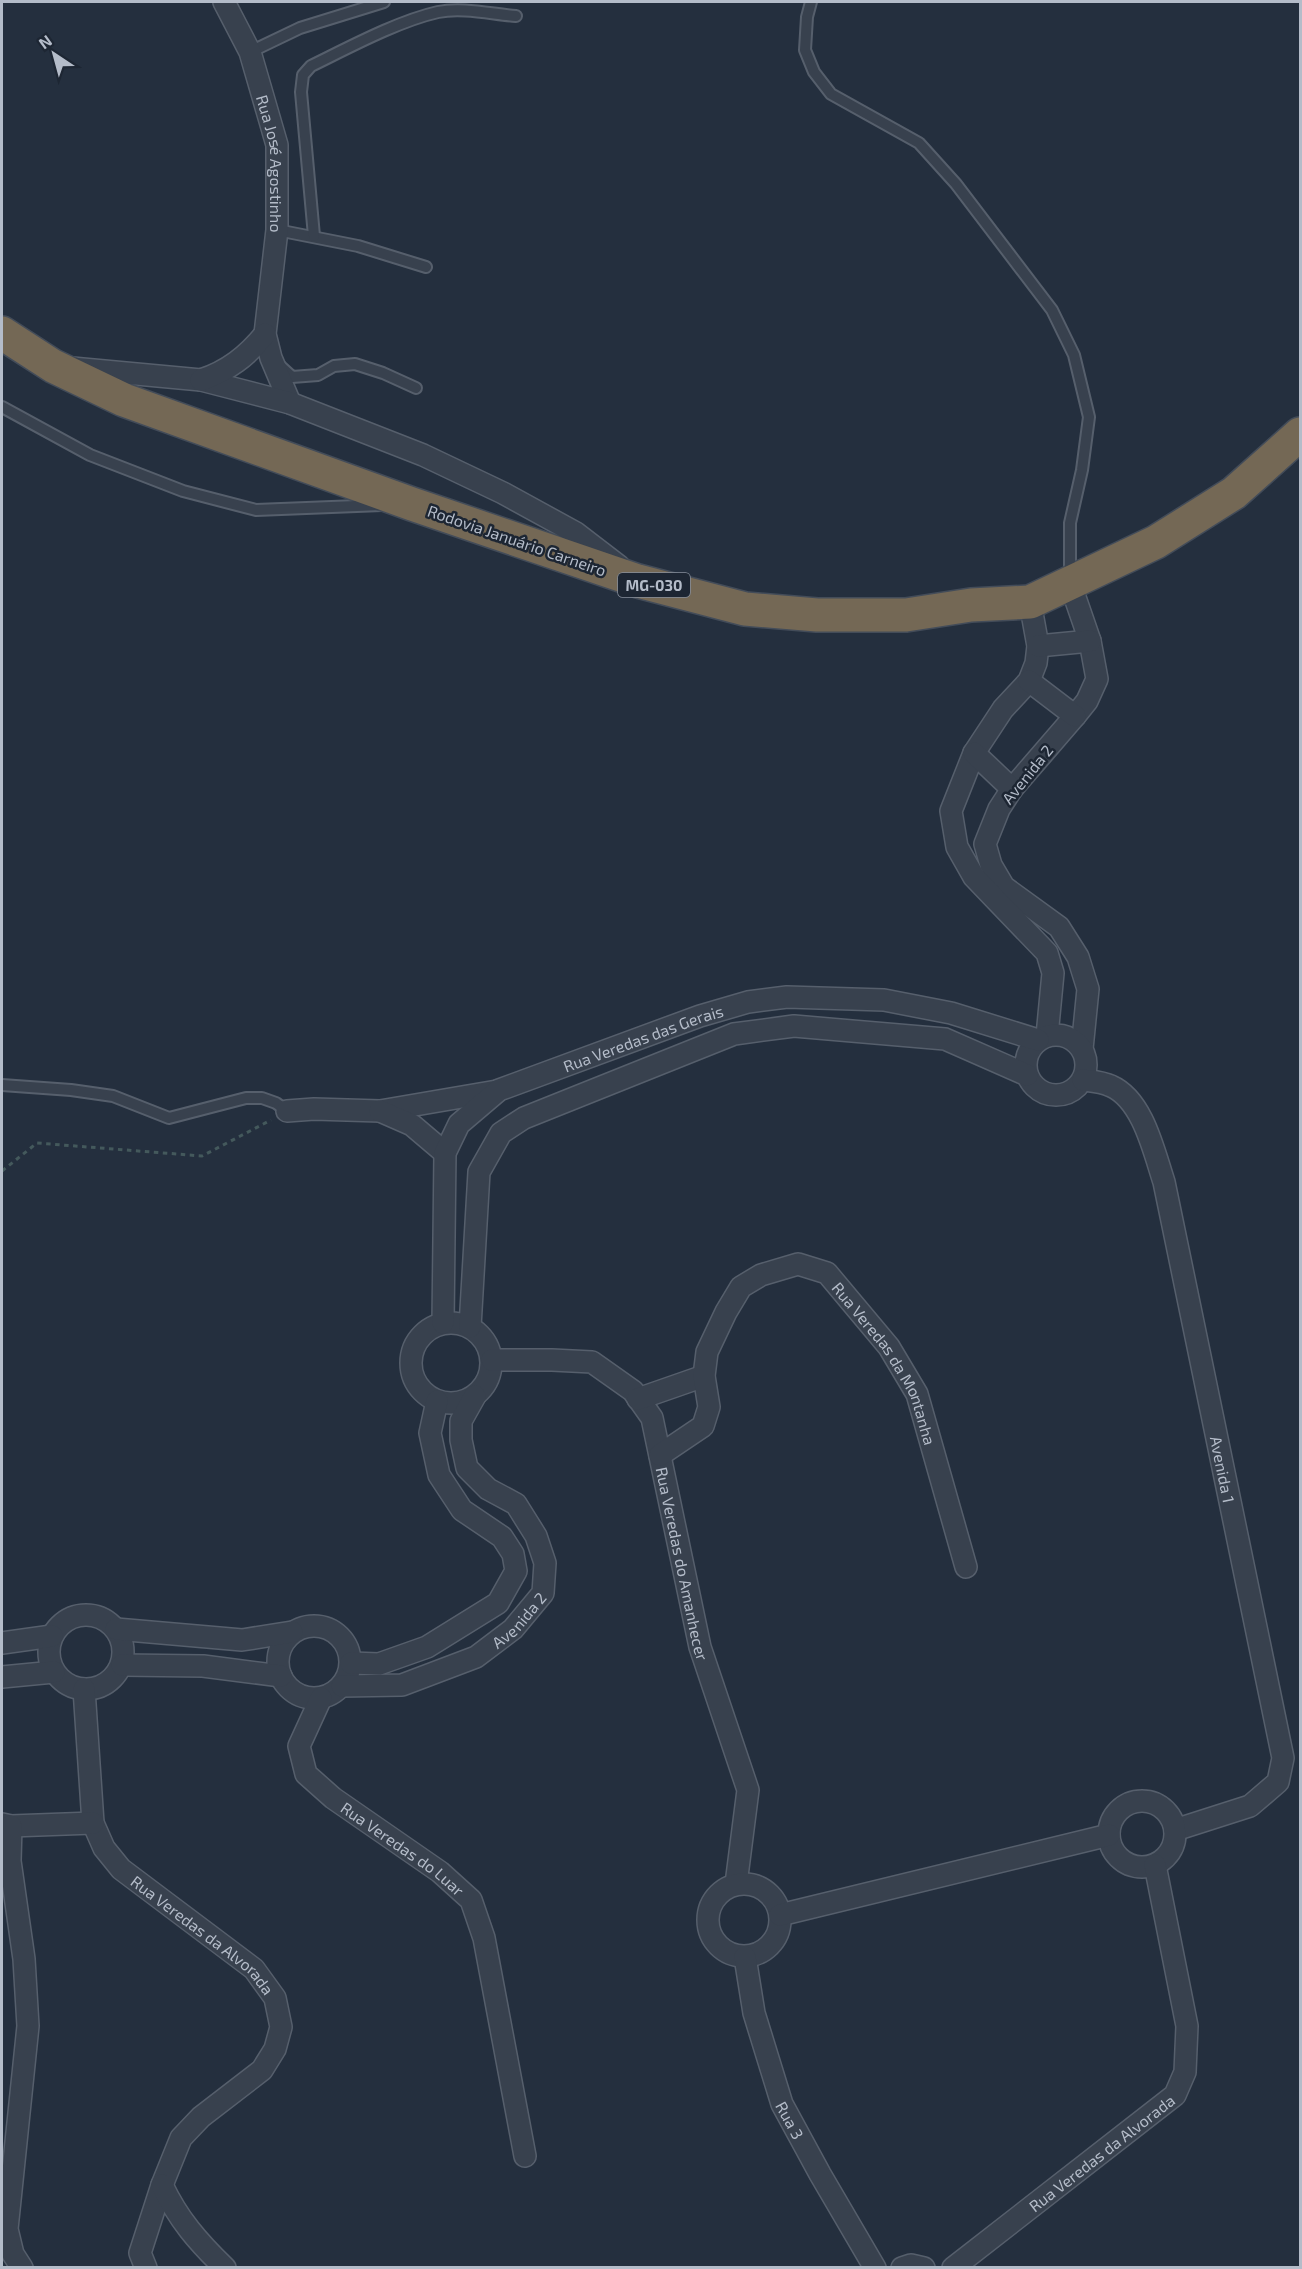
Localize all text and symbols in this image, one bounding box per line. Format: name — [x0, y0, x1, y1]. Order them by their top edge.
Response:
north arrow — [24, 24, 84, 84]
text: N — [35, 30, 55, 53]
street label: Rua José Agostinho — [253, 93, 287, 232]
street label: Rodovia Januário Carneiro — [425, 500, 609, 580]
road number: MG-030 — [618, 573, 690, 597]
street label: Avenida 2 — [997, 741, 1057, 807]
street label: Rua Veredas das Gerais — [560, 1000, 725, 1075]
street label: Rua Veredas da Montanha — [829, 1278, 940, 1447]
street label: Avenida 1 — [1207, 1434, 1240, 1505]
street label: Rua Veredas do Amanhecer — [653, 1465, 713, 1663]
street label: Avenida 2 — [488, 1588, 550, 1652]
street label: Rua Veredas do Luar — [338, 1797, 469, 1900]
street label: Rua Veredas da Alvorada — [128, 1871, 279, 1998]
street label: Rua Veredas da Alvorada — [1025, 2090, 1178, 2215]
street label: Rua 3 — [773, 2098, 809, 2142]

